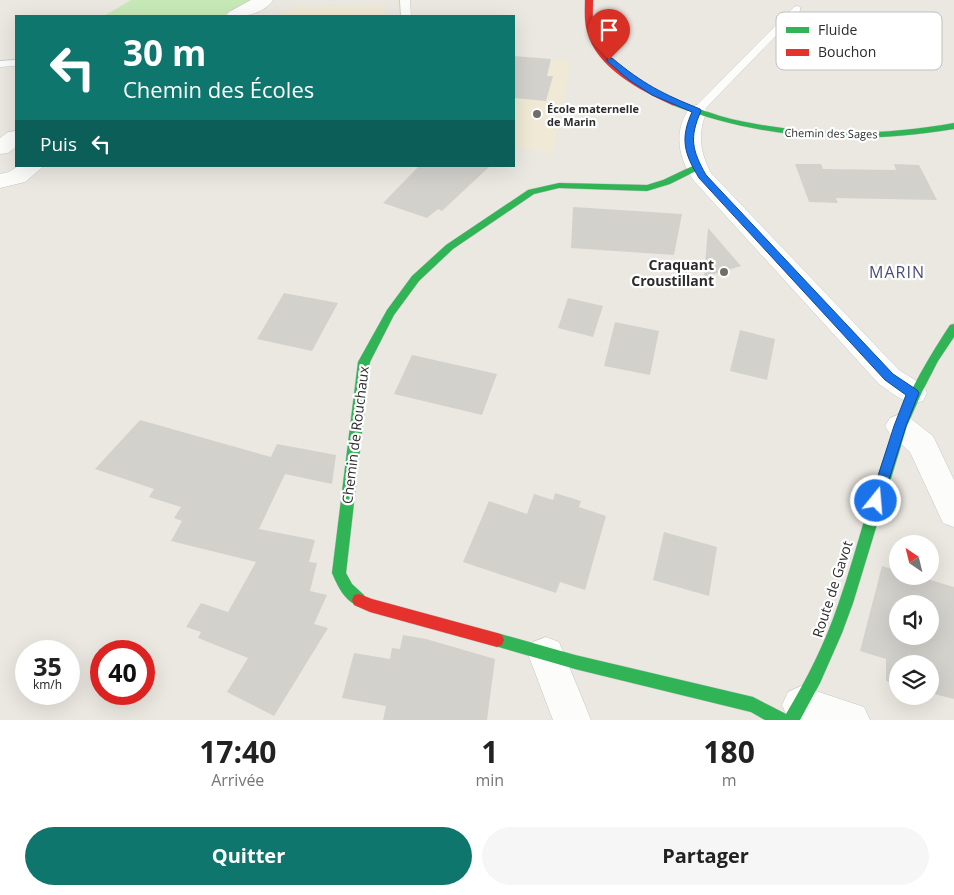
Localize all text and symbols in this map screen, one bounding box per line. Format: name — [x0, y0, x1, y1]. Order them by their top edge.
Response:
pin — [588, 9, 630, 60]
legend — [776, 12, 942, 70]
icon: arrive — [595, 16, 623, 44]
text: Fluide — [818, 20, 857, 39]
text: 30 m — [123, 29, 206, 76]
icon: left — [40, 35, 105, 100]
text: Bouchon — [818, 42, 876, 61]
text: Chemin des Écoles — [123, 74, 314, 104]
place label: École maternelle de Marin — [547, 101, 639, 129]
marker: École maternelle de Marin — [531, 108, 543, 120]
street label: Chemin des Sages — [784, 125, 878, 141]
icon: left — [87, 130, 115, 158]
text: Puis — [40, 131, 77, 157]
place label: Craquant Croustillant — [631, 255, 714, 290]
district label: MARIN — [869, 261, 925, 283]
marker: Craquant Croustillant — [718, 266, 730, 278]
street label: Chemin de Rouchaux — [337, 364, 373, 505]
position arrow — [849, 474, 901, 526]
north arrow — [889, 535, 939, 585]
map controls — [889, 535, 939, 705]
street label: Route de Gavot — [807, 538, 857, 640]
button: sound — [889, 595, 939, 645]
speed limit sign: 40 — [90, 640, 155, 705]
text: 35 — [33, 649, 62, 683]
button: layers — [889, 655, 939, 705]
text: km/h — [33, 676, 62, 693]
text: 17:40 — [199, 731, 276, 772]
text: 1 — [481, 731, 498, 772]
text: 180 — [703, 731, 755, 772]
text: Arrivée — [211, 769, 264, 791]
text: min — [476, 769, 504, 791]
text: m — [722, 769, 737, 791]
button: Quitter — [25, 827, 472, 885]
button: Partager — [482, 827, 929, 885]

